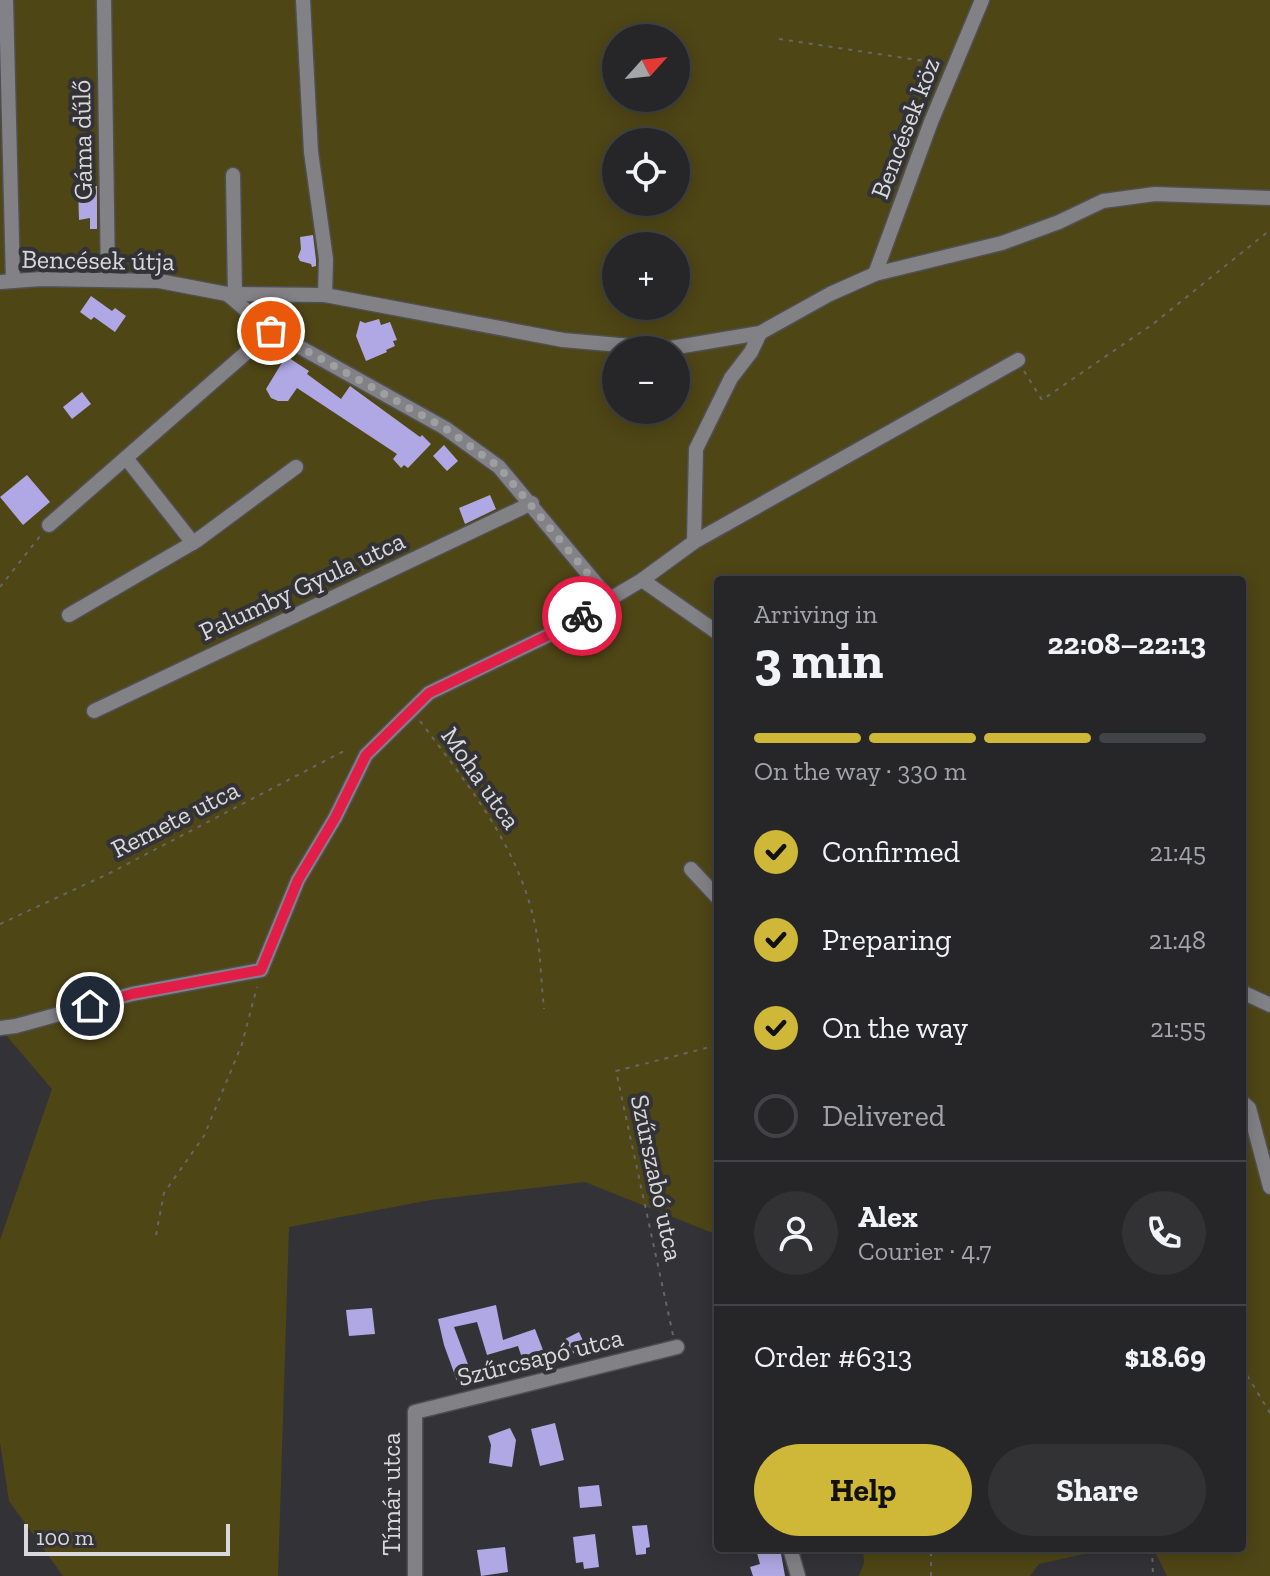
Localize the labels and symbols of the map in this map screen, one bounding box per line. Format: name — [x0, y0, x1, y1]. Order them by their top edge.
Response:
north arrow — [602, 24, 690, 112]
street label: Bencések köz — [863, 53, 947, 203]
street label: Gáma dűlő — [65, 79, 99, 201]
street label: Bencések útja — [21, 243, 175, 277]
pin — [237, 297, 305, 365]
street label: Palumby Gyula utca — [194, 524, 410, 648]
courier — [542, 576, 622, 656]
street label: Moha utca — [434, 721, 528, 836]
street label: Remete utca — [106, 773, 245, 865]
pin — [56, 972, 124, 1040]
street label: Szűrszabó utca — [624, 1092, 690, 1265]
street label: Szűrcsapó utca — [454, 1321, 627, 1393]
street label: Tímár utca — [375, 1432, 407, 1556]
scale bar — [24, 1520, 230, 1556]

